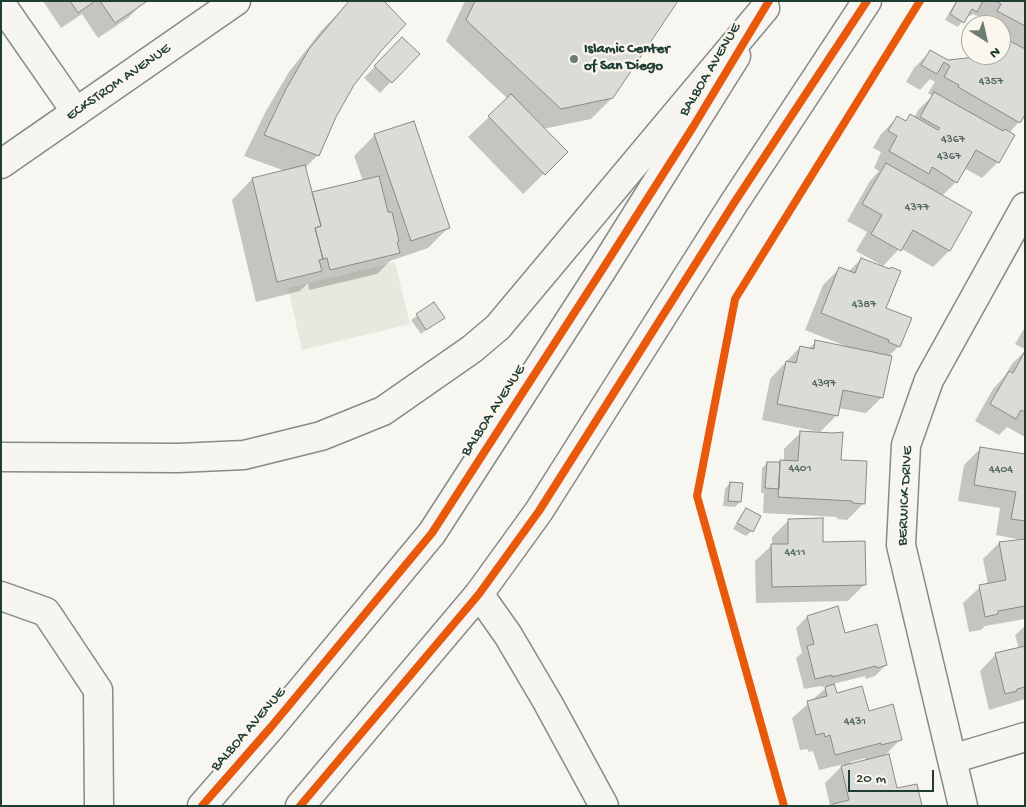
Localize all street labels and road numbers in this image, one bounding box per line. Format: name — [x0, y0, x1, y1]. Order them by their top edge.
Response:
street label: BALBOA AVENUE — [676, 20, 746, 120]
street label: ECKSTROM AVENUE — [63, 40, 175, 126]
street label: BALBOA AVENUE — [458, 362, 530, 460]
street label: BERWICK DRIVE — [894, 446, 918, 546]
street label: BALBOA AVENUE — [208, 684, 290, 776]

